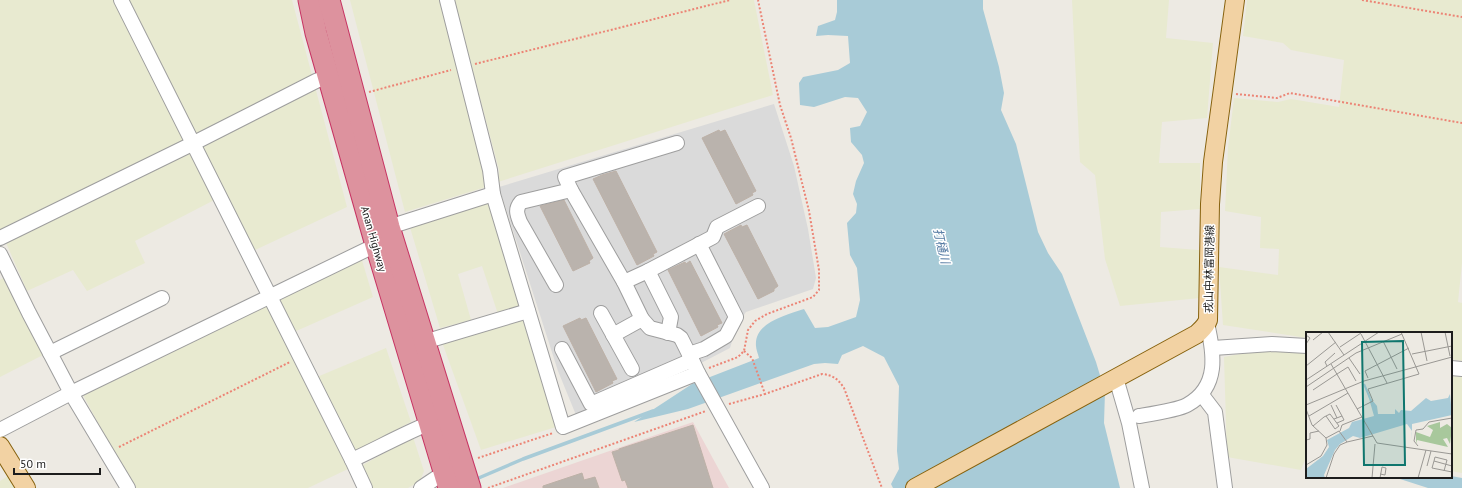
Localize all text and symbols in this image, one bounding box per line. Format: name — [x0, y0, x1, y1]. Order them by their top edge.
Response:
street label: Anan Highway — [358, 204, 390, 274]
street label: 戎山中林富岡港線 — [1201, 225, 1217, 313]
water label: 打樋川 — [931, 227, 954, 267]
inset map — [1306, 332, 1452, 478]
scale bar — [14, 450, 100, 476]
text: 50 m — [20, 456, 46, 471]

